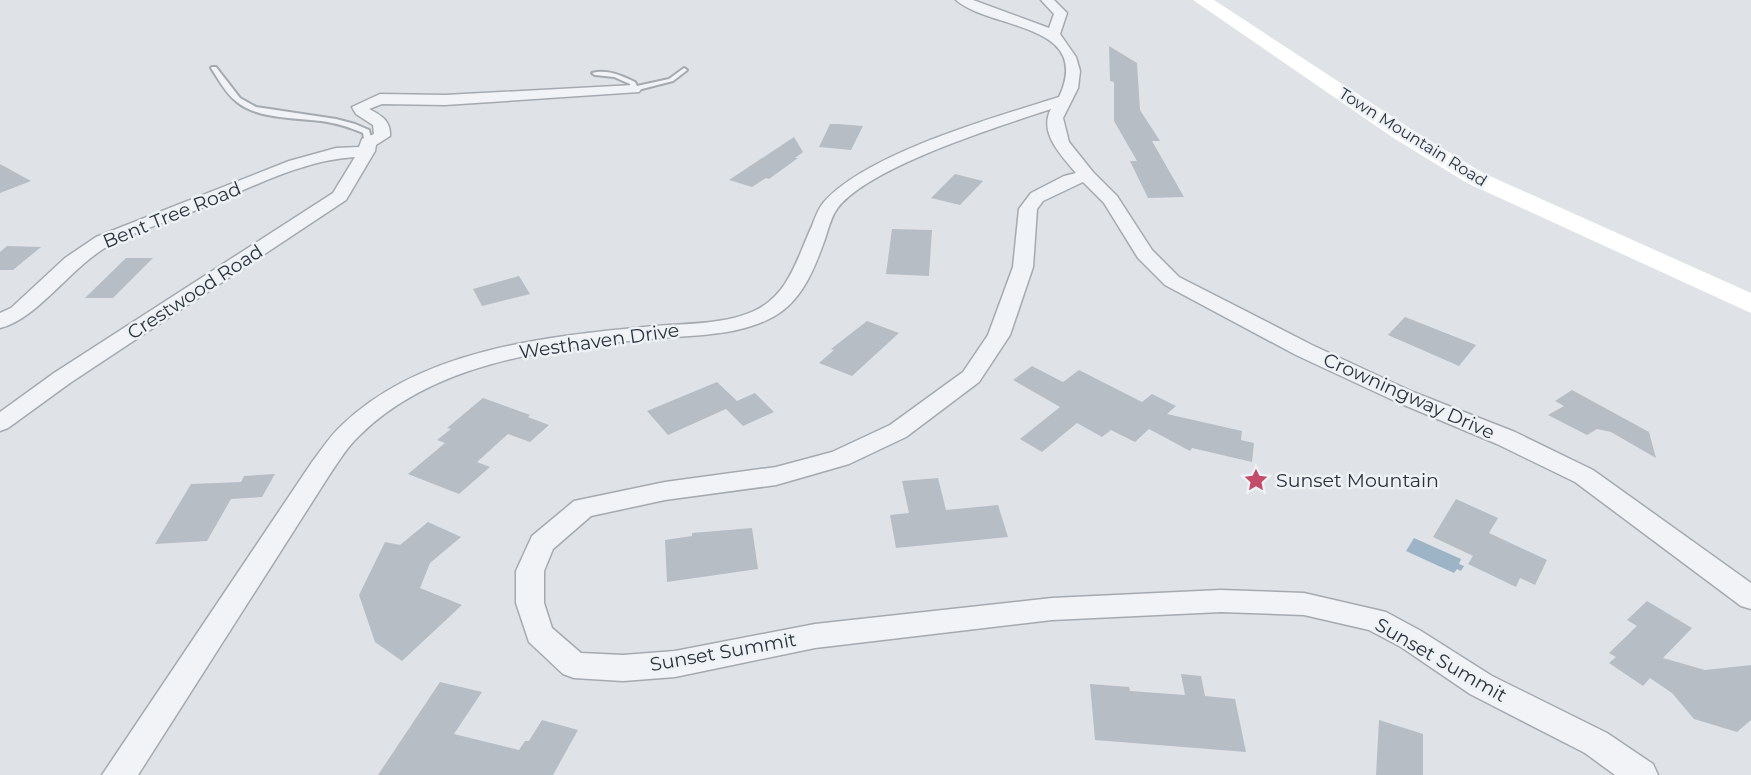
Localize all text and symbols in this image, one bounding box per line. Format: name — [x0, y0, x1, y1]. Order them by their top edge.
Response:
street label: Town Mountain Road — [1336, 84, 1490, 190]
street label: Bent Tree Road — [100, 177, 244, 253]
street label: Crestwood Road — [123, 240, 267, 344]
street label: Westhaven Drive — [517, 318, 681, 364]
street label: Crowningway Drive — [1320, 348, 1498, 444]
place icon: Sunset Mountain — [1242, 466, 1270, 494]
place label: Sunset Mountain — [1276, 469, 1439, 492]
street label: Sunset Summit — [1371, 613, 1511, 707]
street label: Sunset Summit — [648, 628, 798, 676]

